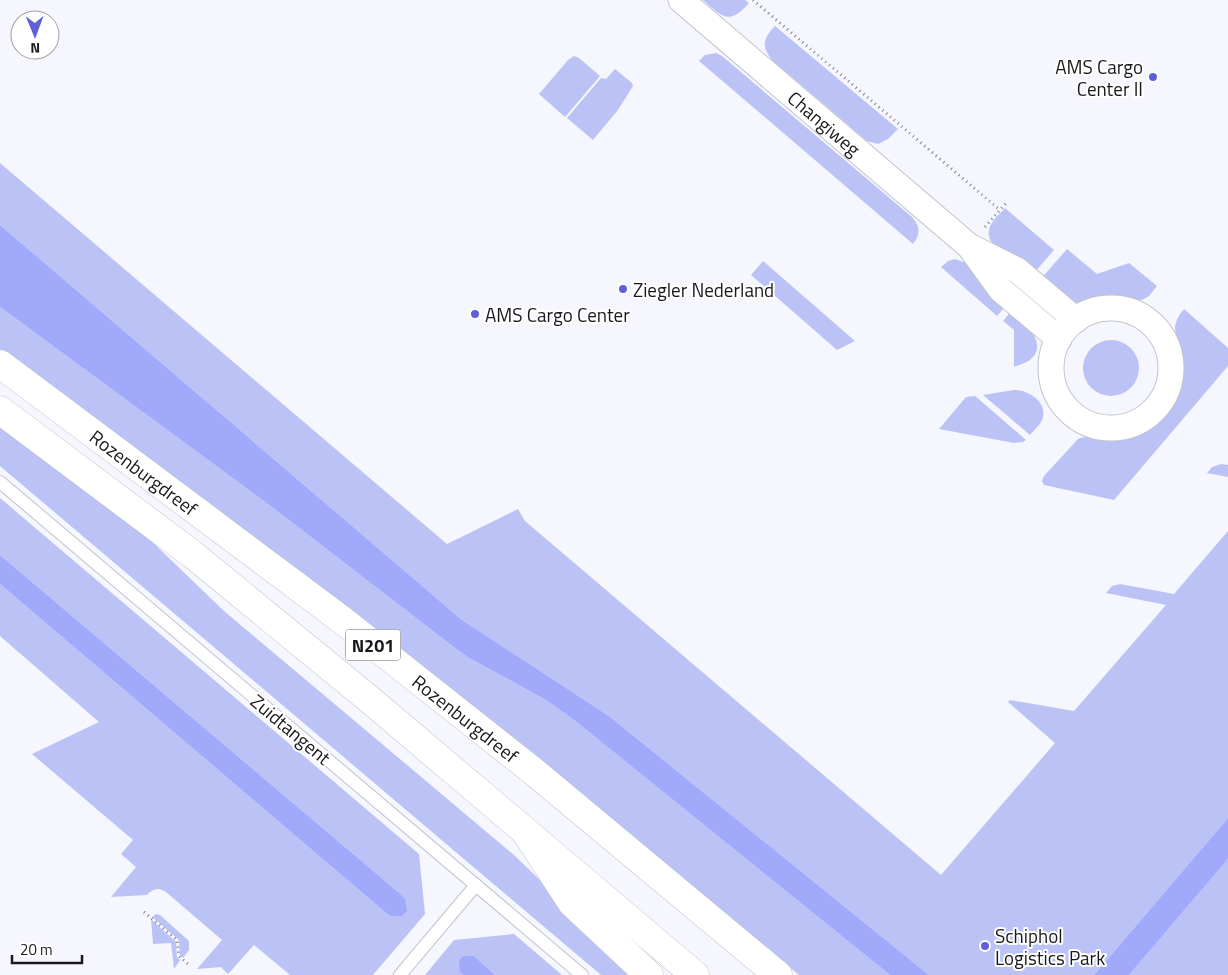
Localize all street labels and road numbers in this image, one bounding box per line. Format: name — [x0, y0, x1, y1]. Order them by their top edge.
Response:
street label: Changiweg — [782, 83, 868, 163]
street label: Rozenburgdreef — [84, 422, 205, 522]
road number: N201 — [346, 630, 400, 660]
street label: Rozenburgdreef — [406, 667, 526, 769]
street label: Zuidtangent — [245, 687, 338, 771]

